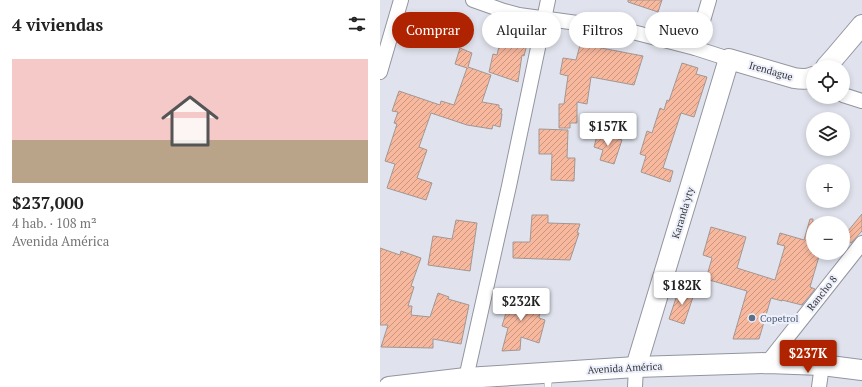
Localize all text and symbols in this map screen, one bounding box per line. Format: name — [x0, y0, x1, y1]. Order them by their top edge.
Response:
chip: Comprar — [392, 12, 474, 48]
chip: Alquilar — [482, 12, 561, 48]
chip: Filtros — [569, 12, 637, 48]
chip: Nuevo — [645, 12, 713, 48]
text: 4 viviendas — [12, 13, 103, 36]
icon: filters — [346, 13, 368, 35]
street label: Irendague — [748, 59, 794, 83]
map controls — [806, 60, 850, 260]
button: locate — [806, 60, 850, 104]
icon: home — [154, 85, 226, 157]
button: layers — [806, 112, 850, 156]
pin: $157K — [580, 113, 636, 147]
text: $157K — [589, 117, 627, 135]
button: + — [806, 164, 850, 208]
street label: Karanda'yty — [669, 185, 697, 240]
text: $237,000 — [12, 191, 84, 214]
text: 4 hab. · 108 m² — [12, 214, 97, 232]
button: − — [806, 216, 850, 260]
text: Avenida América — [12, 232, 109, 250]
pin: $182K — [654, 272, 710, 306]
street label: Rancho 8 — [804, 273, 840, 313]
text: $182K — [663, 276, 701, 294]
pin: $232K — [493, 288, 549, 322]
text: $232K — [502, 292, 540, 310]
place label: Copetrol — [760, 312, 799, 325]
marker: Copetrol — [747, 313, 757, 323]
pin: $237K — [780, 340, 836, 374]
text: $237K — [789, 344, 827, 362]
street label: Avenida América — [587, 360, 663, 376]

